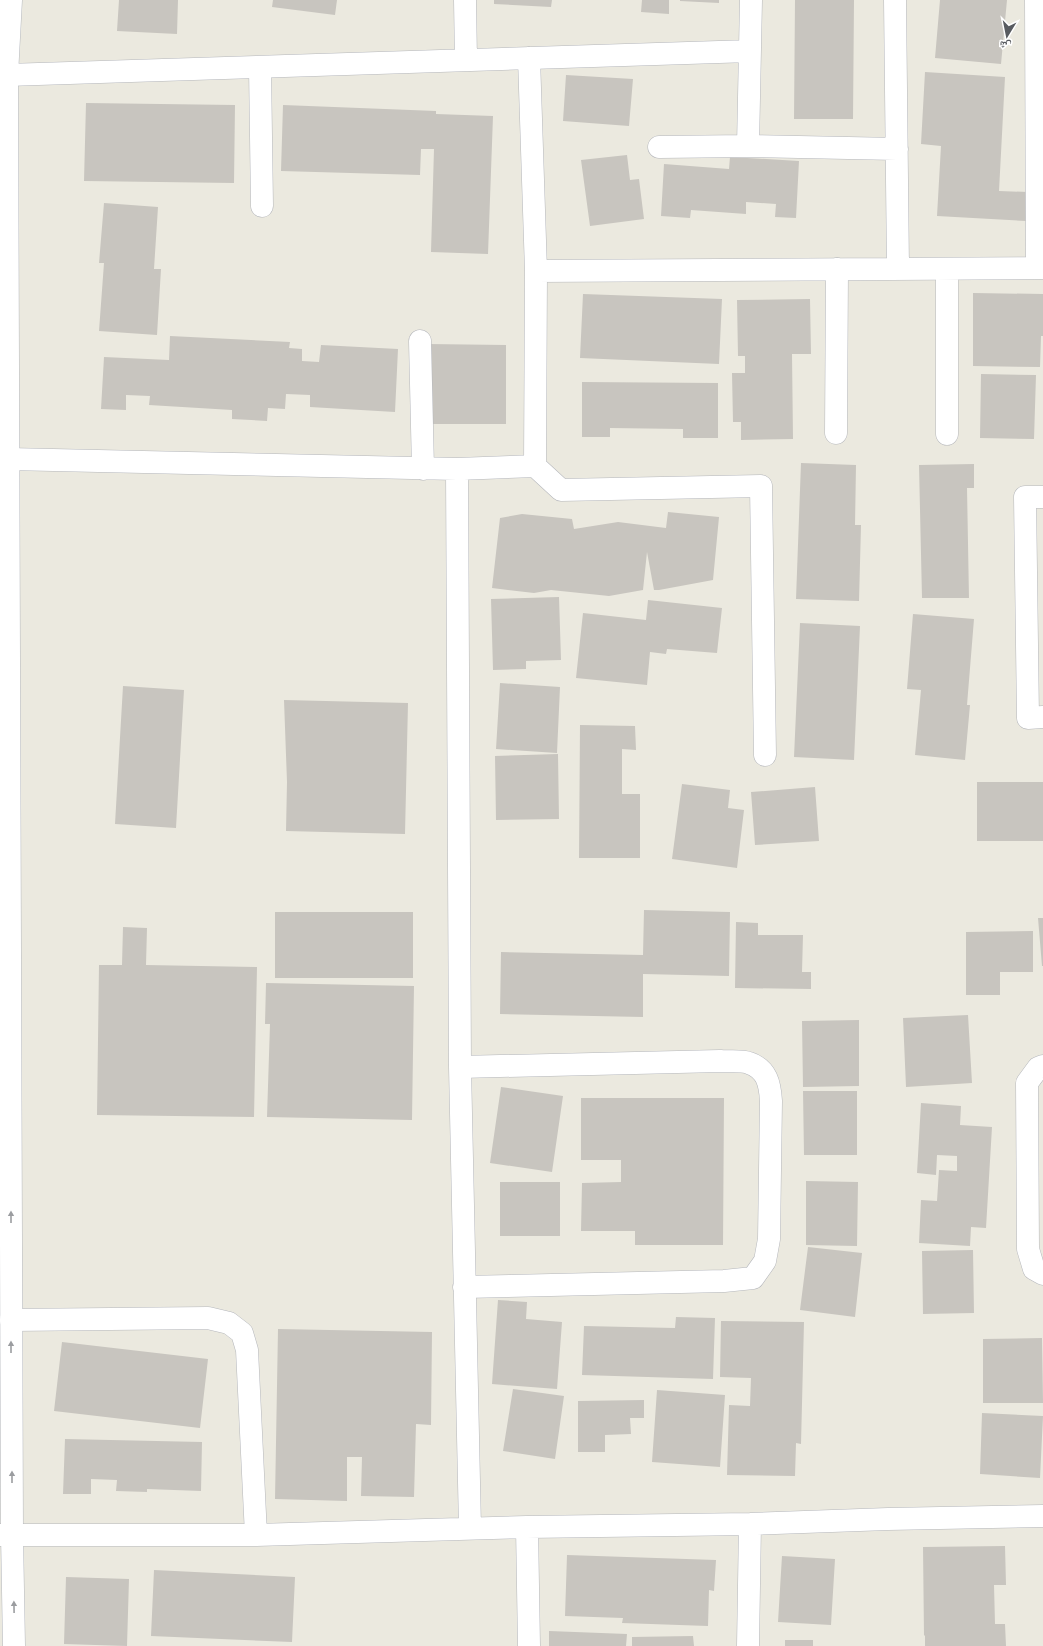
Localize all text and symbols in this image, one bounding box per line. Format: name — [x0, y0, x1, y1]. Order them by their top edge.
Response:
north arrow — [987, 16, 1027, 56]
text: ش — [998, 37, 1012, 54]
one-way arrow — [8, 1210, 14, 1223]
one-way arrow — [8, 1341, 15, 1353]
one-way arrow — [9, 1470, 15, 1483]
one-way arrow — [10, 1601, 17, 1613]

